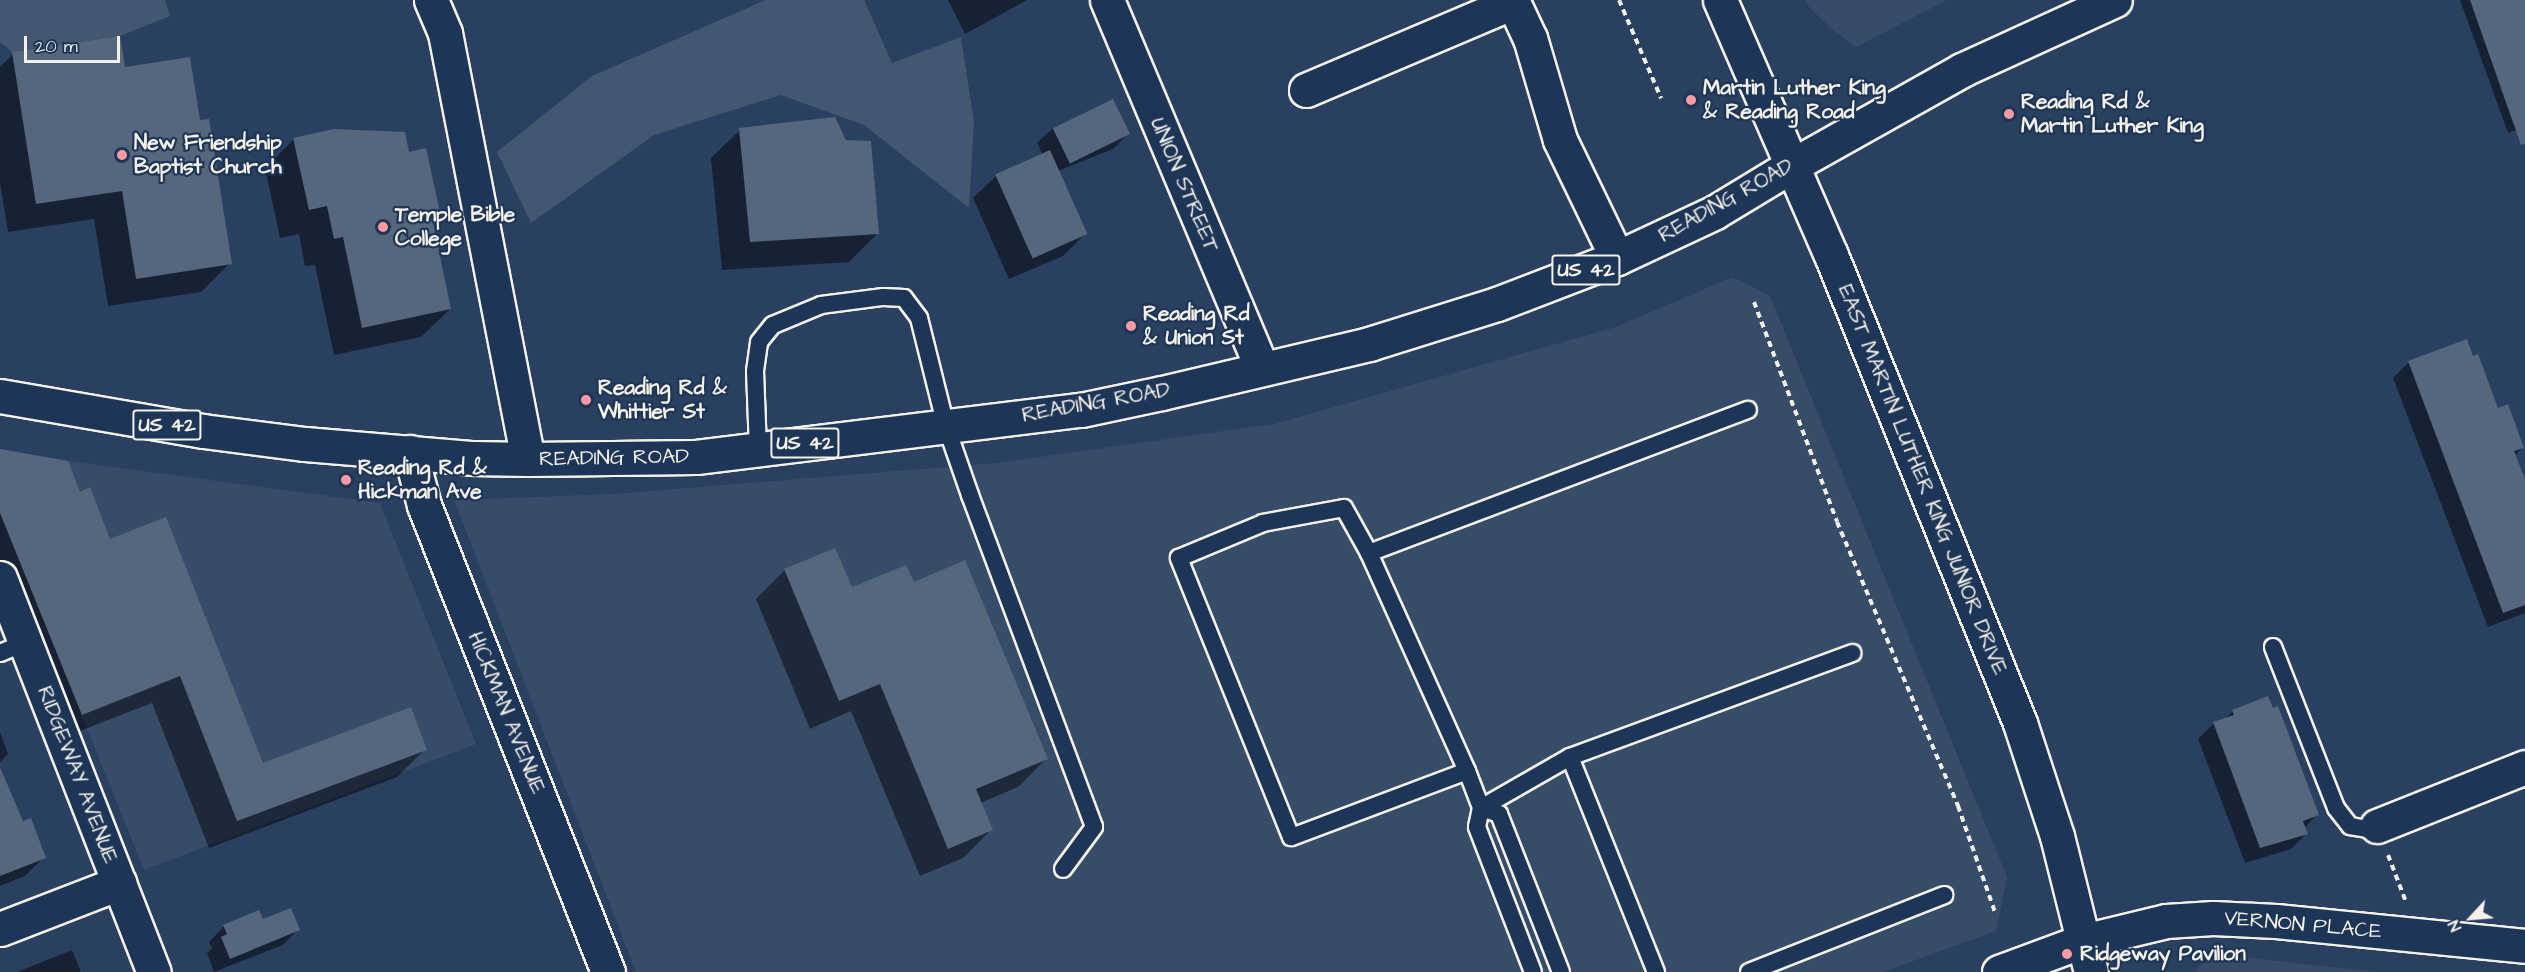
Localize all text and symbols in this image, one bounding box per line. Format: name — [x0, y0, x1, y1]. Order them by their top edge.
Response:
scale bar — [27, 24, 123, 62]
text: 20 m — [35, 34, 78, 59]
place label: Martin Luther King & Reading Road — [1703, 75, 1886, 125]
place label: Reading Rd & Martin Luther King — [2021, 89, 2204, 139]
marker: Martin Luther King & Reading Road — [1684, 93, 1698, 107]
marker: Reading Rd & Martin Luther King — [2002, 107, 2016, 121]
street label: UNION STREET — [1144, 114, 1224, 256]
place label: New Friendship Baptist Church — [134, 130, 282, 180]
marker: New Friendship Baptist Church — [115, 148, 129, 162]
street label: READING ROAD — [1654, 154, 1798, 248]
place label: Temple Bible College — [395, 202, 515, 252]
marker: Temple Bible College — [376, 220, 390, 234]
road number: US 42 — [1550, 253, 1622, 287]
street label: EAST MARTIN LUTHER KING JUNIOR DRIVE — [1832, 281, 2012, 679]
place label: Reading Rd & Union St — [1143, 301, 1249, 351]
marker: Reading Rd & Union St — [1124, 319, 1138, 333]
place label: Reading Rd & Whittier St — [598, 375, 727, 425]
street label: READING ROAD — [1020, 378, 1172, 428]
marker: Reading Rd & Whittier St — [579, 393, 593, 407]
road number: US 42 — [131, 408, 203, 442]
road number: US 42 — [769, 426, 841, 460]
street label: READING ROAD — [539, 444, 689, 472]
place label: Reading Rd & Hickman Ave — [358, 455, 487, 505]
marker: Reading Rd & Hickman Ave — [339, 473, 353, 487]
street label: HICKMAN AVENUE — [462, 628, 550, 798]
street label: RIDGEWAY AVENUE — [32, 683, 122, 867]
north arrow — [2441, 888, 2501, 948]
street label: VERNON PLACE — [2223, 906, 2383, 944]
text: N — [2443, 917, 2467, 935]
place label: Ridgeway Pavilion — [2080, 941, 2246, 967]
marker: Ridgeway Pavilion — [2058, 945, 2076, 963]

